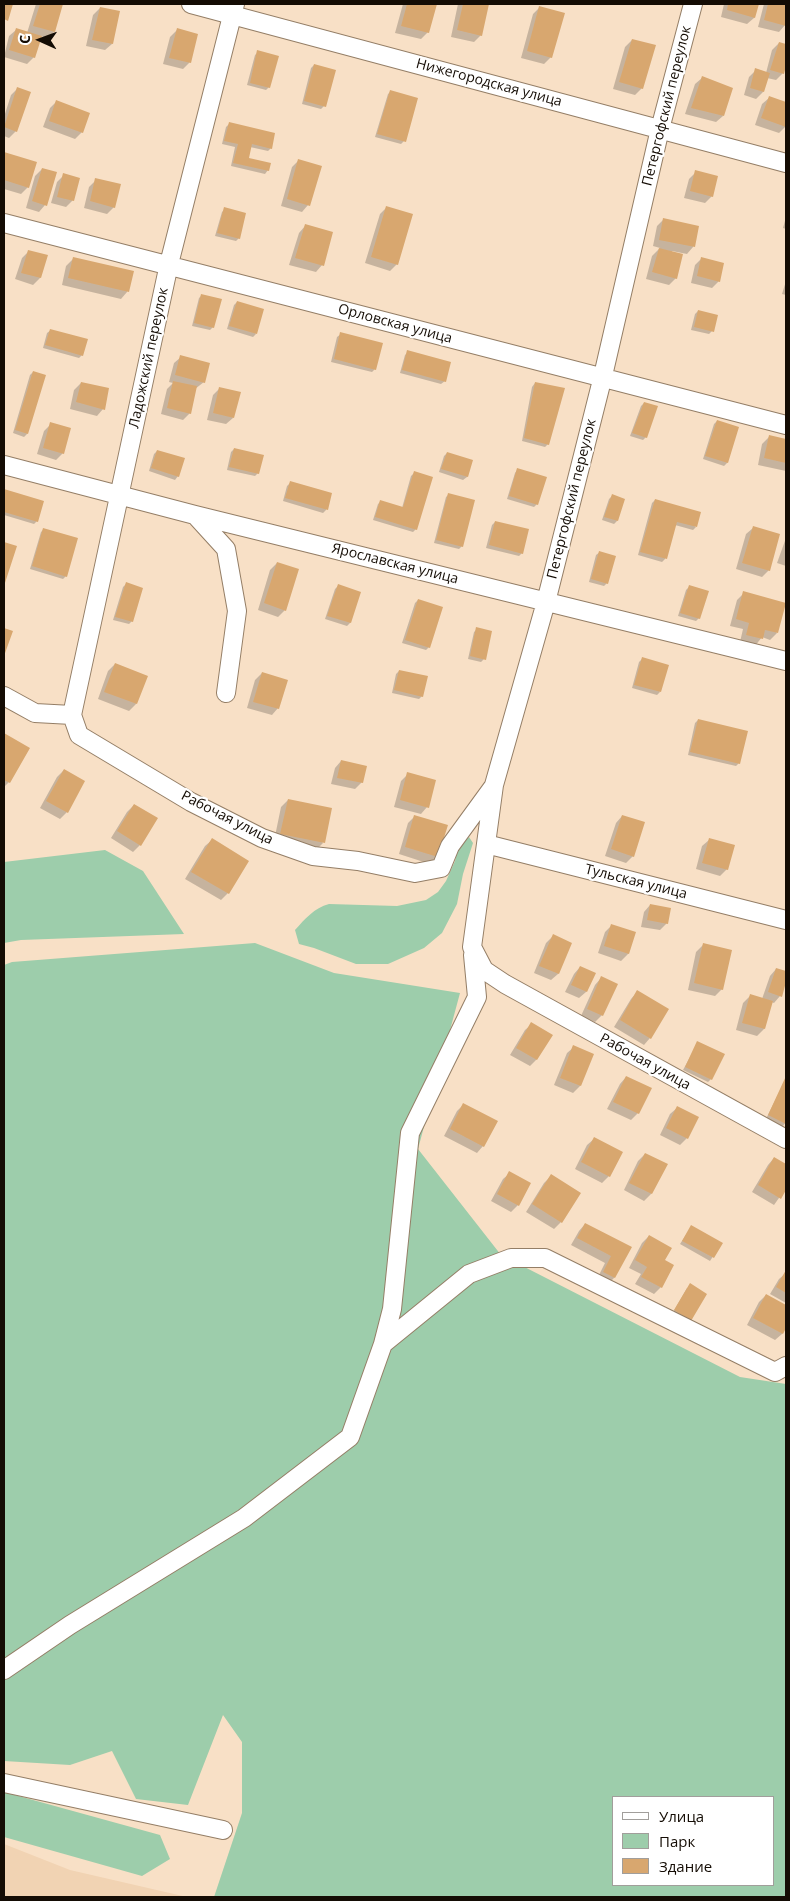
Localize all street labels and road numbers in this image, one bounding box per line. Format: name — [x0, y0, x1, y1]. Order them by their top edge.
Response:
street label: Петергофский переулок — [639, 24, 695, 188]
street label: Нижегородская улица — [414, 55, 564, 111]
street label: Ладожский переулок — [126, 286, 172, 430]
street label: Орловская улица — [336, 301, 454, 347]
street label: Петергофский переулок — [544, 417, 600, 581]
street label: Ярославская улица — [330, 540, 460, 588]
street label: Рабочая улица — [178, 788, 276, 848]
street label: Тульская улица — [583, 861, 689, 903]
street label: Рабочая улица — [597, 1030, 693, 1094]

